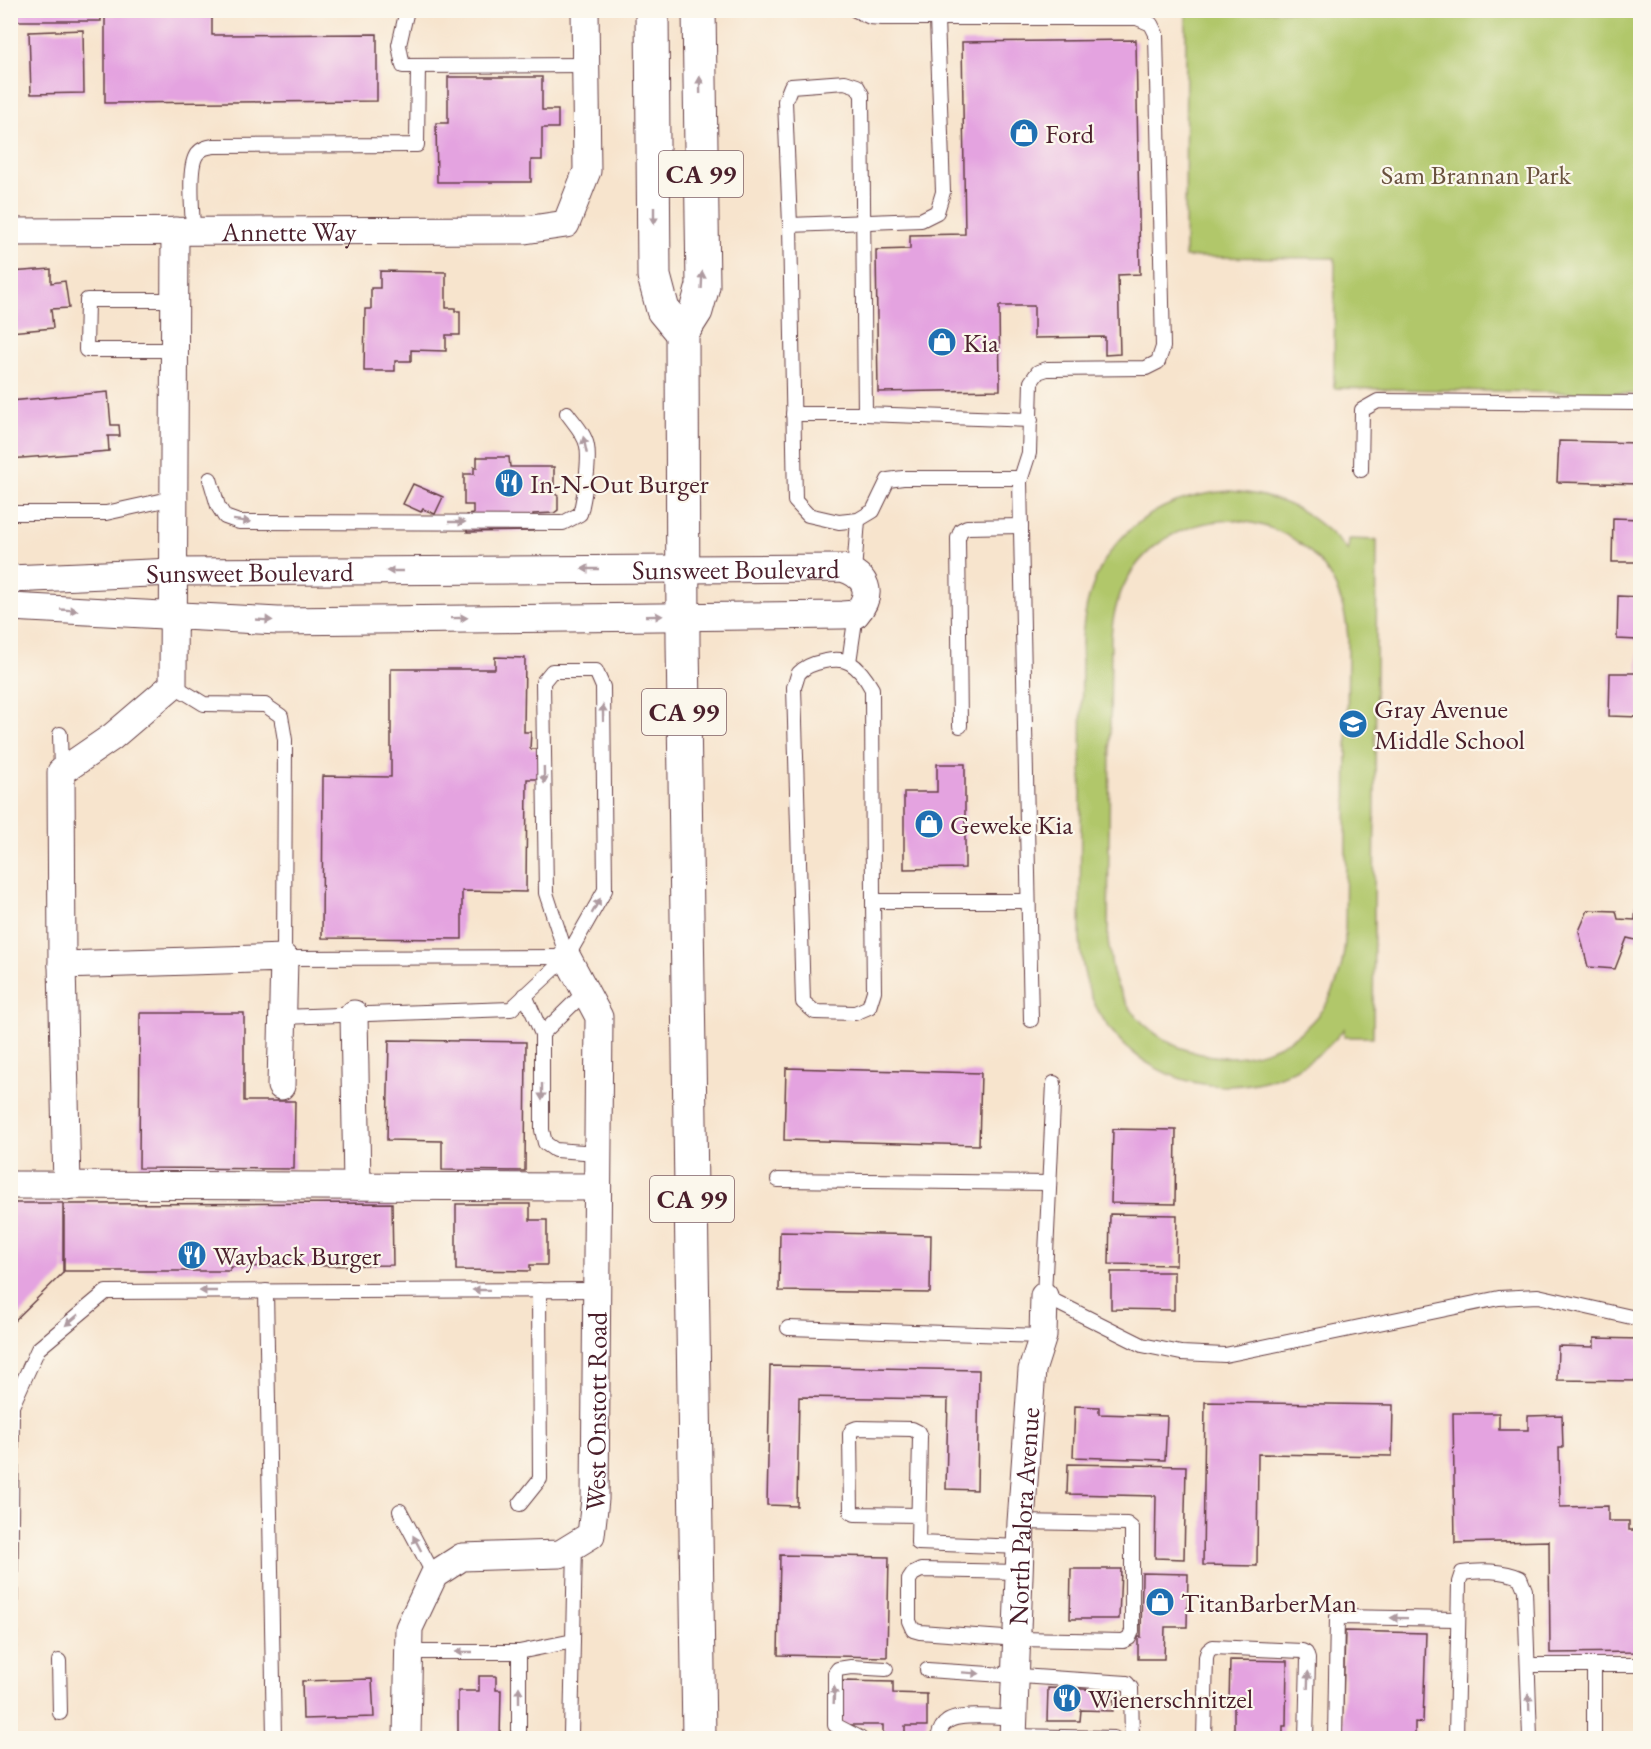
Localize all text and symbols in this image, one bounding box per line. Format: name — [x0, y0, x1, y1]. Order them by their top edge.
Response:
one-way arrow — [696, 75, 705, 94]
place label: Ford — [1045, 116, 1094, 151]
shop icon: Ford — [1008, 117, 1040, 149]
road number: CA 99 — [659, 151, 743, 197]
park label: Sam Brannan Park — [1381, 157, 1571, 192]
one-way arrow — [649, 206, 659, 225]
street label: Annette Way — [220, 213, 357, 249]
one-way arrow — [698, 270, 707, 289]
place label: Kia — [963, 325, 999, 360]
shop icon: Kia — [926, 326, 958, 358]
one-way arrow — [580, 435, 589, 454]
place label: In-N-Out Burger — [530, 466, 709, 501]
restaurant icon: In-N-Out Burger — [493, 467, 525, 499]
one-way arrow — [232, 516, 251, 525]
one-way arrow — [448, 517, 467, 527]
street label: Sunsweet Boulevard — [632, 551, 840, 587]
street label: Sunsweet Boulevard — [145, 553, 354, 591]
one-way arrow — [580, 564, 599, 574]
one-way arrow — [385, 566, 404, 575]
one-way arrow — [59, 605, 78, 614]
one-way arrow — [644, 611, 663, 621]
one-way arrow — [449, 613, 468, 623]
one-way arrow — [254, 615, 273, 625]
road number: CA 99 — [642, 689, 726, 735]
place label: Gray Avenue Middle School — [1374, 691, 1525, 757]
one-way arrow — [598, 704, 608, 723]
school or university icon: Gray Avenue Middle School — [1337, 708, 1369, 740]
one-way arrow — [539, 766, 549, 785]
place label: Geweke Kia — [950, 807, 1073, 842]
shop icon: Geweke Kia — [913, 808, 945, 840]
one-way arrow — [591, 897, 601, 914]
one-way arrow — [537, 1083, 547, 1102]
road number: CA 99 — [650, 1176, 734, 1222]
place label: Wayback Burger — [213, 1238, 381, 1273]
restaurant icon: Wayback Burger — [176, 1239, 208, 1271]
one-way arrow — [471, 1285, 490, 1295]
one-way arrow — [198, 1286, 217, 1296]
street label: West Onstott Road — [576, 1311, 614, 1513]
one-way arrow — [64, 1314, 80, 1327]
street label: North Palora Avenue — [1000, 1406, 1047, 1626]
one-way arrow — [412, 1534, 422, 1551]
place label: TitanBarberMan — [1181, 1585, 1357, 1620]
shop icon: TitanBarberMan — [1144, 1586, 1176, 1618]
one-way arrow — [1389, 1613, 1408, 1623]
one-way arrow — [455, 1647, 474, 1657]
one-way arrow — [962, 1668, 981, 1678]
one-way arrow — [1303, 1671, 1312, 1690]
place label: Wienerschnitzel — [1088, 1681, 1253, 1716]
restaurant icon: Wienerschnitzel — [1051, 1682, 1083, 1714]
one-way arrow — [514, 1686, 524, 1705]
one-way arrow — [830, 1686, 839, 1705]
one-way arrow — [1524, 1692, 1534, 1711]

